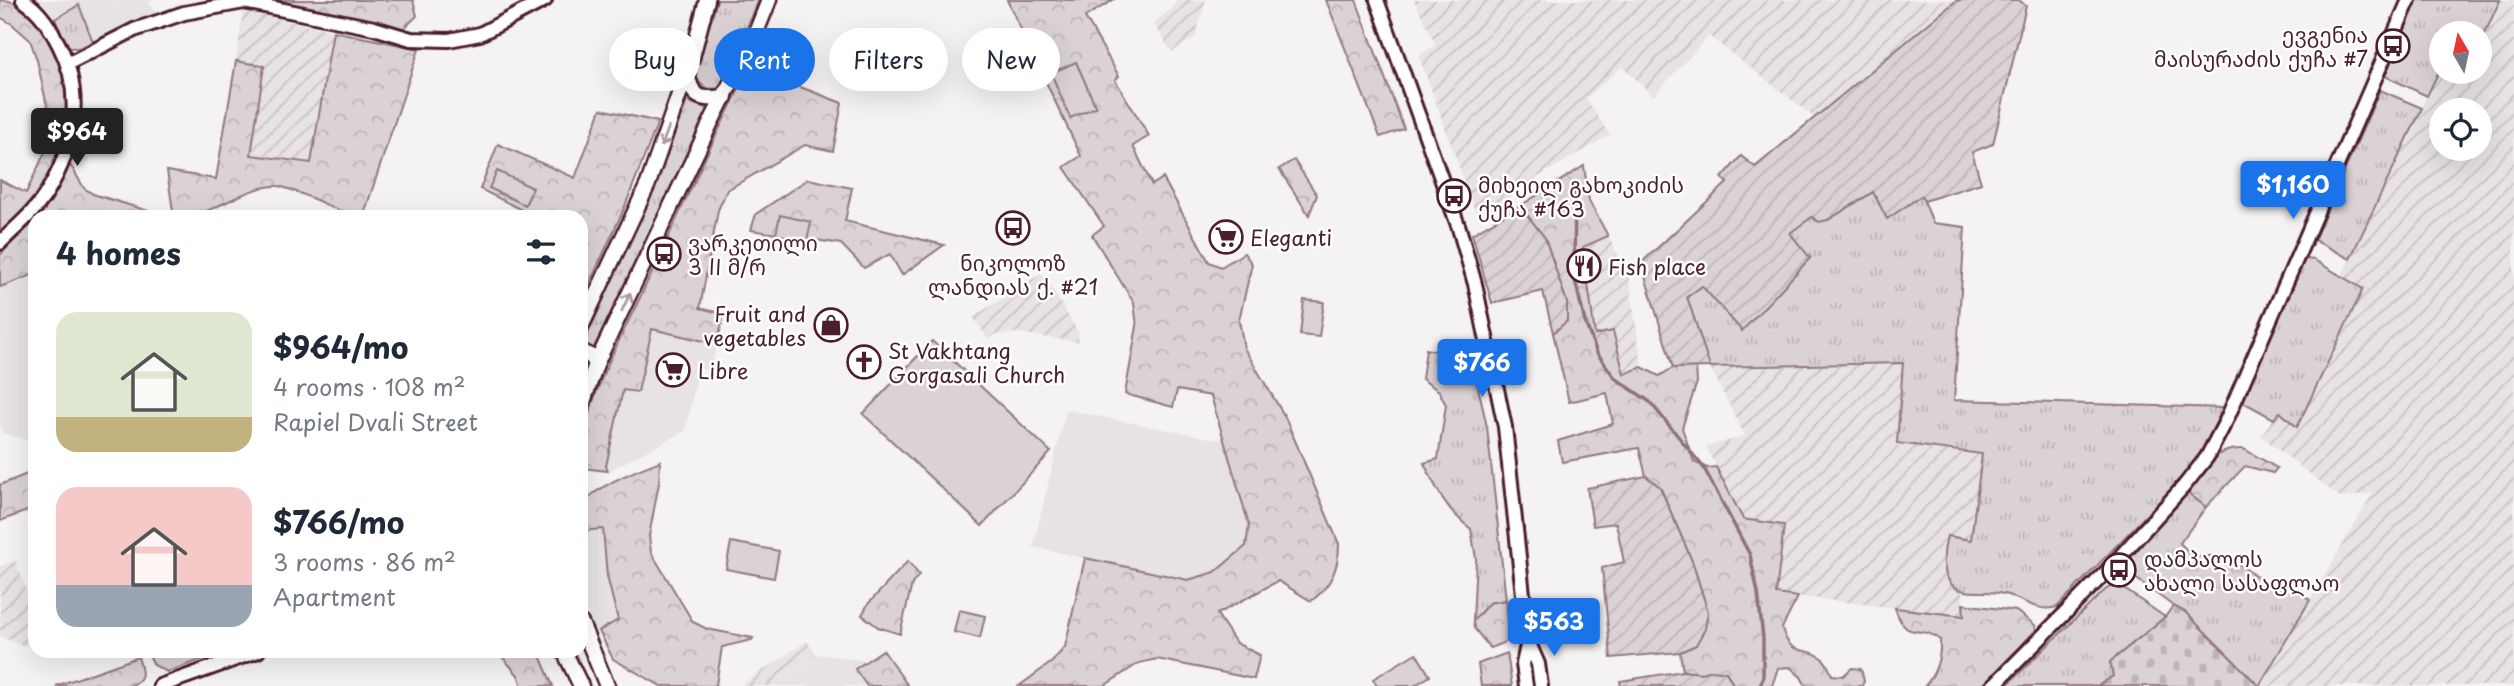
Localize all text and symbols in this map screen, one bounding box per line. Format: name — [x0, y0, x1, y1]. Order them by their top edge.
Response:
place label: ევგენია მაისურაძის ქუჩა #7 — [2154, 18, 2368, 74]
north arrow — [2429, 21, 2492, 84]
map controls — [2429, 21, 2492, 161]
bus stop icon: ევგენია მაისურაძის ქუჩა #7 — [2374, 27, 2412, 65]
chip: Buy — [609, 28, 700, 91]
chip: Rent — [714, 28, 815, 91]
chip: Filters — [829, 28, 948, 91]
chip: New — [962, 28, 1060, 91]
button: locate — [2429, 98, 2492, 161]
pin: $964 — [36, 108, 118, 168]
text: $964 — [47, 113, 107, 148]
one-way arrow — [658, 126, 670, 148]
pin: $1,160 — [2236, 162, 2350, 221]
text: $1,160 — [2257, 166, 2329, 201]
place label: მიხეილ გახოკიძის ქუჩა #163 — [1478, 168, 1684, 224]
bus stop icon: მიხეილ გახოკიძის ქუჩა #163 — [1435, 177, 1473, 215]
bus stop icon: ნიკოლოზ ლანდიას ქ. #21 — [994, 209, 1032, 247]
supermarket icon: Eleganti — [1207, 218, 1245, 256]
place label: Eleganti — [1250, 221, 1332, 253]
place label: ვარკეთილი 3 II მ/რ — [688, 226, 818, 282]
text: 4 homes — [56, 230, 181, 275]
icon: filters — [522, 233, 560, 271]
bus stop icon: ვარკეთილი 3 II მ/რ — [645, 235, 683, 273]
place label: ნიკოლოზ ლანდიას ქ. #21 — [928, 246, 1098, 302]
restaurant icon: Fish place — [1565, 247, 1603, 285]
place label: Fish place — [1608, 250, 1706, 282]
one-way arrow — [619, 292, 633, 313]
place label: Fruit and vegetables — [704, 297, 806, 353]
shop icon: Fruit and vegetables — [812, 306, 850, 344]
text: $964/mo — [273, 324, 408, 369]
place label: St Vakhtang Gorgasali Church — [888, 334, 1065, 390]
icon: home — [112, 340, 196, 424]
pin: $766 — [1441, 340, 1523, 399]
church icon: St Vakhtang Gorgasali Church — [845, 343, 883, 381]
text: $766 — [1453, 344, 1511, 379]
supermarket icon: Libre — [654, 351, 692, 389]
place label: Libre — [698, 354, 748, 386]
text: 4 rooms · 108 m² — [273, 369, 466, 404]
text: Rapiel Dvali Street — [273, 404, 478, 439]
text: $766/mo — [273, 499, 404, 544]
icon: home — [112, 515, 196, 599]
place label: დამპალოს ახალი სასაფლაო — [2144, 542, 2339, 598]
text: 3 rooms · 86 m² — [273, 544, 456, 579]
bus stop icon: დამპალოს ახალი სასაფლაო — [2100, 551, 2138, 589]
text: Apartment — [273, 579, 396, 614]
pin: $563 — [1513, 598, 1595, 658]
text: $563 — [1524, 603, 1584, 638]

